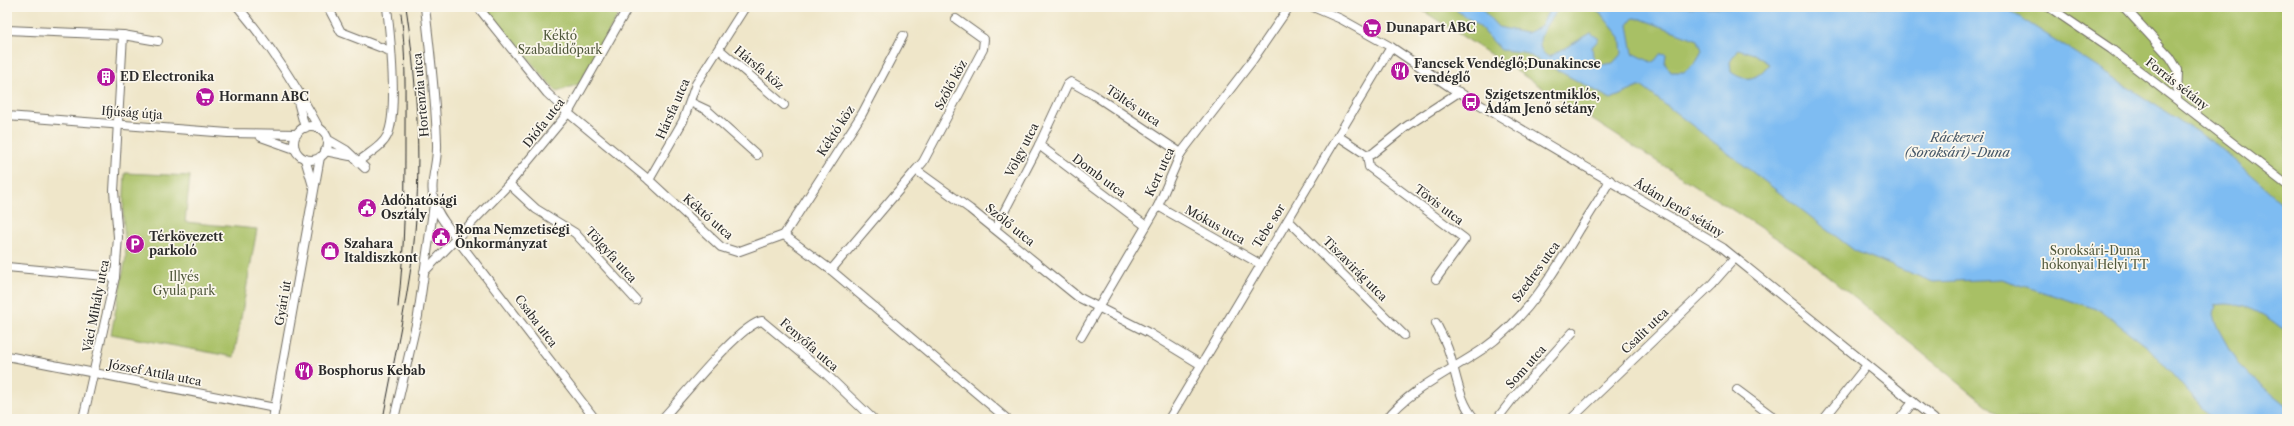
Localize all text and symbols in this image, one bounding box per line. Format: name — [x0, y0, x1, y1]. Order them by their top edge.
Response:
supermarket icon: Dunapart ABC — [1361, 17, 1383, 39]
place label: Dunapart ABC — [1386, 20, 1476, 35]
park label: Kéktó Szabadidőpark — [518, 28, 603, 57]
street label: Hársfa köz — [731, 42, 787, 93]
street label: Hortenzia utca — [409, 52, 432, 138]
street label: Forrás sétány — [2143, 54, 2212, 113]
place label: Fancsek Vendéglő;Dunakincse vendéglő — [1413, 56, 1601, 85]
street label: Szőlő köz — [931, 57, 970, 112]
restaurant icon: Fancsek Vendéglő;Dunakincse vendéglő — [1389, 60, 1411, 82]
building icon: ED Electronika — [95, 66, 117, 88]
place label: ED Electronika — [120, 69, 215, 84]
street label: Hársfa utca — [653, 76, 693, 141]
street label: Töltés utca — [1103, 82, 1164, 130]
supermarket icon: Hormann ABC — [194, 86, 216, 108]
place label: Szigetszentmiklós, Ádám Jenő sétány — [1484, 87, 1600, 116]
place label: Hormann ABC — [219, 89, 309, 104]
bus stop icon: Szigetszentmiklós, Ádám Jenő sétány — [1460, 91, 1482, 113]
street label: Diófa utca — [520, 94, 568, 150]
street label: Ifjúság útja — [101, 103, 164, 122]
street label: Kéktó köz — [814, 103, 858, 159]
street label: Völgy utca — [1001, 120, 1042, 180]
water label: Ráckevei (Soroksári)-Duna — [1904, 129, 2010, 160]
street label: Kert utca — [1142, 144, 1178, 199]
street label: Domb utca — [1070, 151, 1129, 201]
street label: Ádám Jenő sétány — [1631, 173, 1728, 240]
street label: Tövis utca — [1412, 181, 1467, 228]
street label: Kéktó utca — [680, 191, 737, 243]
place label: Adóhatósági Osztály — [380, 193, 458, 222]
public building icon: Adóhatósági Osztály — [356, 197, 378, 219]
street label: Szőlő utca — [983, 200, 1038, 249]
street label: Tebe sor — [1249, 201, 1288, 251]
street label: Mókus utca — [1183, 202, 1248, 247]
place label: Roma Nemzetiségi Önkormányzat — [455, 222, 571, 251]
street label: Tölgyfa utca — [582, 224, 641, 286]
public building icon: Roma Nemzetiségi Önkormányzat — [430, 226, 452, 248]
place label: Térkövezett parkoló — [149, 229, 223, 258]
parking icon: Térkövezett parkoló — [124, 233, 146, 255]
street label: Tiszavirág utca — [1320, 233, 1391, 305]
place label: Szahara Italdiszkont — [344, 236, 418, 265]
street label: Szedres utca — [1508, 238, 1563, 305]
shop icon: Szahara Italdiszkont — [319, 240, 341, 262]
park label: Soroksári-Duna hókonyai Helyi TT — [2042, 243, 2148, 272]
street label: Váci Mihály utca — [79, 258, 112, 354]
park label: Illyés Gyula park — [153, 269, 216, 298]
street label: Gyári út — [271, 278, 294, 327]
street label: Csaba utca — [512, 292, 561, 350]
street label: Csalit utca — [1618, 304, 1672, 357]
street label: Fenyőfa utca — [777, 315, 842, 375]
street label: Som utca — [1502, 341, 1549, 391]
street label: József Attila utca — [105, 356, 204, 389]
restaurant icon: Bosphorus Kebab — [293, 360, 315, 382]
place label: Bosphorus Kebab — [318, 363, 426, 378]

